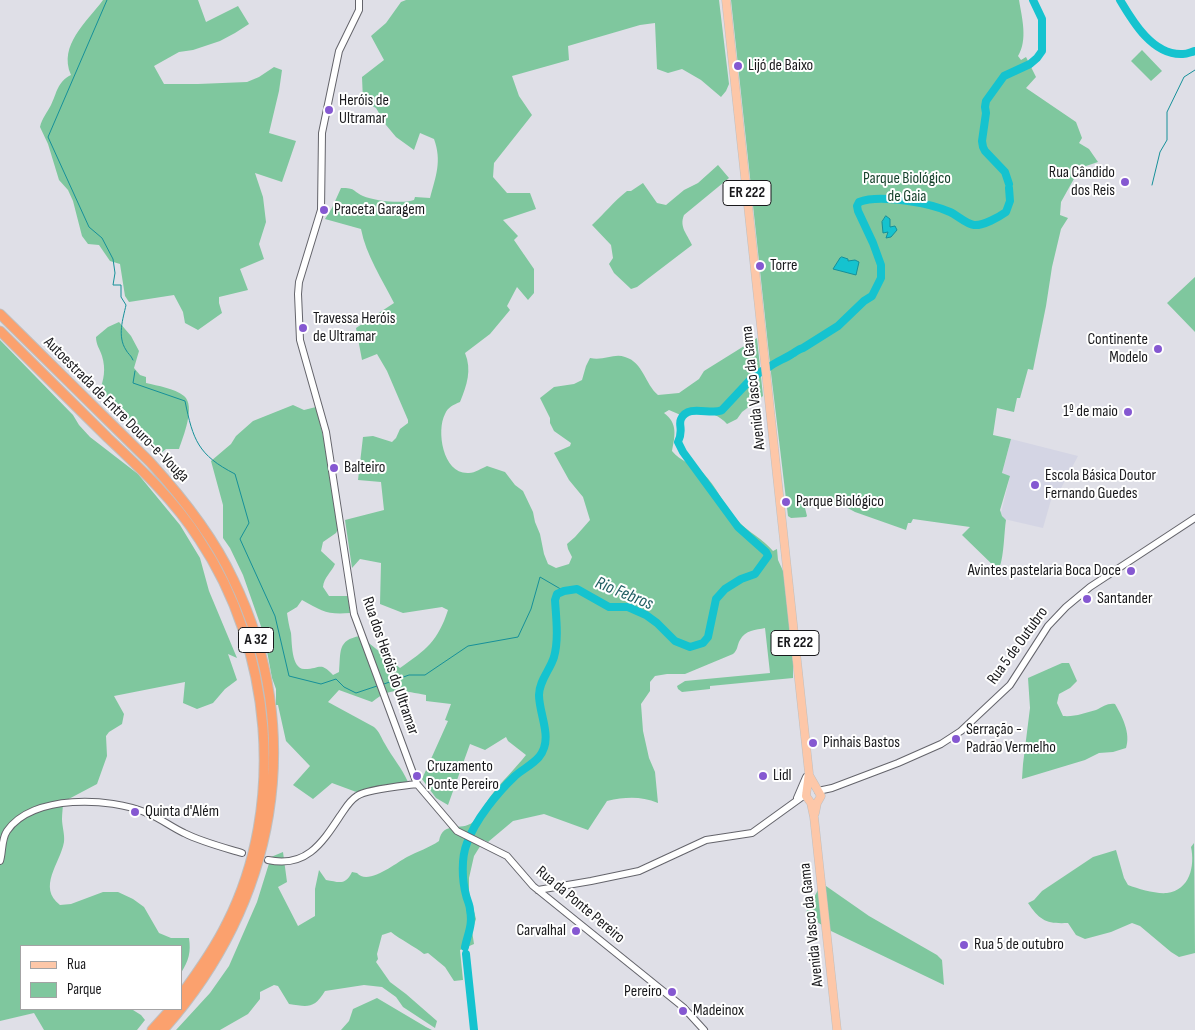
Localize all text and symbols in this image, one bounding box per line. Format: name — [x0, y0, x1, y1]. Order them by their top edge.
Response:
place label: Lijó de Baixo — [748, 56, 813, 76]
marker: Lijó de Baixo — [732, 60, 744, 72]
place label: Heróis de Ultramar — [339, 91, 389, 129]
marker: Heróis de Ultramar — [323, 104, 335, 116]
place label: Rua Cândido dos Reis — [1049, 163, 1115, 201]
park label: Parque Biológico de Gaia — [863, 169, 951, 207]
marker: Rua Cândido dos Reis — [1119, 176, 1131, 188]
road number: ER 222 — [723, 180, 771, 206]
place label: Praceta Garagem — [334, 200, 425, 220]
marker: Praceta Garagem — [318, 204, 330, 216]
place label: Torre — [770, 256, 797, 276]
marker: Torre — [754, 260, 766, 272]
place label: Travessa Heróis de Ultramar — [313, 309, 395, 347]
marker: Travessa Heróis de Ultramar — [297, 322, 309, 334]
street label: Avenida Vasco da Gama — [738, 325, 770, 451]
place label: Continente Modelo — [1088, 330, 1148, 368]
street label: Autoestrada de Entre Douro-e-Vouga — [39, 333, 193, 487]
marker: Continente Modelo — [1152, 343, 1164, 355]
place label: 1º de maio — [1063, 402, 1118, 422]
marker: 1º de maio — [1122, 406, 1134, 418]
place label: Balteiro — [344, 458, 385, 478]
marker: Balteiro — [328, 462, 340, 474]
place label: Escola Básica Doutor Fernando Guedes — [1045, 466, 1156, 504]
marker: Escola Básica Doutor Fernando Guedes — [1029, 479, 1041, 491]
place label: Parque Biológico — [796, 492, 884, 512]
marker: Parque Biológico — [780, 496, 792, 508]
place label: Avintes pastelaria Boca Doce — [968, 561, 1121, 581]
marker: Avintes pastelaria Boca Doce — [1125, 565, 1137, 577]
water label: Rio Febros — [592, 573, 656, 615]
place label: Santander — [1097, 589, 1152, 609]
marker: Santander — [1081, 593, 1093, 605]
street label: Rua dos Heróis do Ultramar — [357, 595, 423, 737]
street label: Rua 5 de Outubro — [983, 603, 1053, 689]
road number: A 32 — [238, 628, 274, 652]
road number: ER 222 — [771, 630, 819, 656]
place label: Serração - Padrão Vermelho — [966, 720, 1056, 758]
place label: Pinhais Bastos — [823, 733, 900, 753]
marker: Serração - Padrão Vermelho — [950, 733, 962, 745]
marker: Pinhais Bastos — [807, 737, 819, 749]
place label: Cruzamento Ponte Pereiro — [427, 757, 499, 795]
place label: Lidl — [773, 766, 792, 786]
marker: Cruzamento Ponte Pereiro — [411, 770, 423, 782]
marker: Lidl — [757, 770, 769, 782]
place label: Quinta d'Além — [145, 802, 219, 822]
marker: Quinta d'Além — [129, 806, 141, 818]
street label: Rua da Ponte Pereiro — [532, 862, 628, 948]
street label: Avenida Vasco da Gama — [796, 862, 828, 988]
place label: Carvalhal — [517, 921, 566, 941]
marker: Carvalhal — [570, 925, 582, 937]
place label: Rua 5 de outubro — [974, 935, 1064, 955]
marker: Rua 5 de outubro — [958, 939, 970, 951]
legend — [20, 945, 182, 1010]
text: Rua — [67, 955, 86, 974]
text: Parque — [67, 980, 102, 999]
place label: Pereiro — [624, 982, 662, 1002]
marker: Pereiro — [666, 986, 678, 998]
place label: Madeinox — [693, 1001, 744, 1021]
marker: Madeinox — [677, 1005, 689, 1017]

